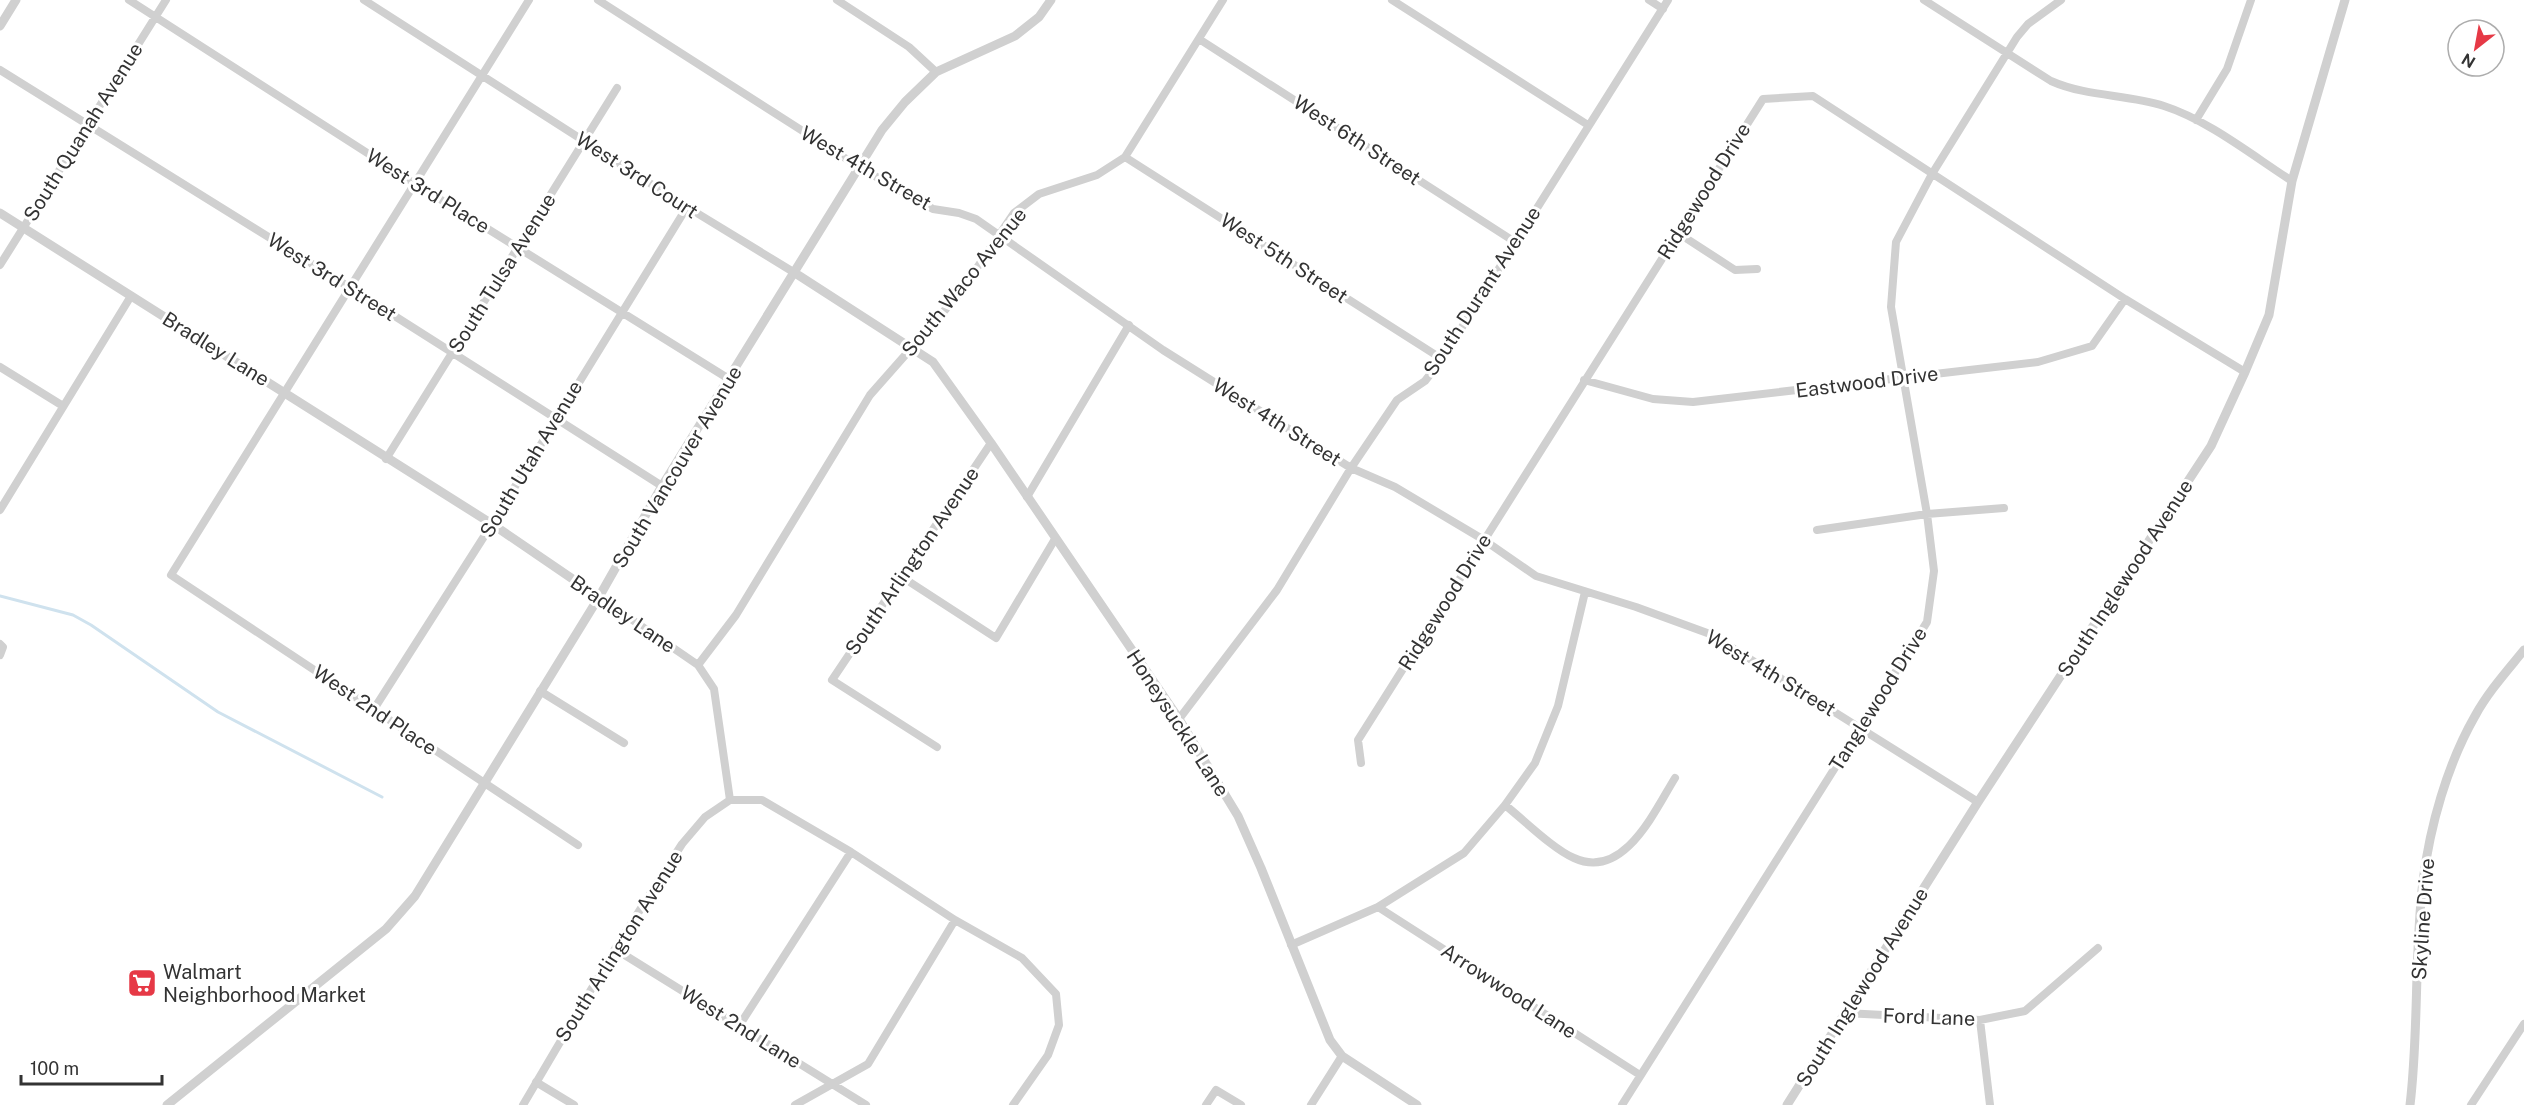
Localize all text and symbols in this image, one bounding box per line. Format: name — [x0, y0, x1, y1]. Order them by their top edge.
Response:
north arrow — [2446, 18, 2506, 78]
street label: South Quanah Avenue — [18, 38, 148, 226]
text: N — [2458, 49, 2479, 72]
street label: West 6th Street — [1289, 90, 1425, 190]
street label: Ridgewood Drive — [1652, 118, 1756, 264]
street label: West 4th Street — [796, 121, 936, 215]
street label: West 3rd Court — [571, 127, 703, 223]
street label: West 3rd Place — [362, 143, 494, 239]
street label: South Tulsa Avenue — [443, 189, 561, 357]
street label: South Durant Avenue — [1418, 202, 1546, 380]
street label: South Waco Avenue — [897, 203, 1031, 361]
street label: West 5th Street — [1216, 208, 1352, 308]
street label: West 3rd Street — [263, 228, 401, 326]
street label: Bradley Lane — [158, 307, 274, 391]
street label: Eastwood Drive — [1794, 361, 1940, 403]
street label: South Vancouver Avenue — [607, 362, 747, 572]
street label: West 4th Street — [1208, 373, 1346, 471]
street label: South Utah Avenue — [475, 376, 587, 542]
street label: South Arlington Avenue — [840, 462, 984, 660]
street label: South Inglewood Avenue — [2052, 475, 2198, 681]
street label: Ridgewood Drive — [1393, 529, 1497, 675]
street label: Bradley Lane — [566, 570, 680, 658]
street label: Tanglewood Drive — [1824, 623, 1932, 775]
street label: West 4th Street — [1702, 625, 1840, 721]
street label: Honeysuckle Lane — [1122, 645, 1234, 801]
street label: West 2nd Place — [309, 660, 441, 760]
street label: South Arlington Avenue — [550, 846, 688, 1046]
street label: Skyline Drive — [2407, 857, 2439, 981]
street label: South Inglewood Avenue — [1791, 883, 1933, 1091]
street label: Arrowwood Lane — [1437, 938, 1581, 1044]
place label: Walmart Neighborhood Market — [163, 960, 366, 1007]
supermarket icon: Walmart Neighborhood Market — [126, 967, 158, 999]
street label: West 2nd Lane — [676, 980, 806, 1074]
street label: Ford Lane — [1882, 1003, 1976, 1031]
scale bar — [21, 1048, 162, 1086]
text: 100 m — [30, 1058, 79, 1079]

